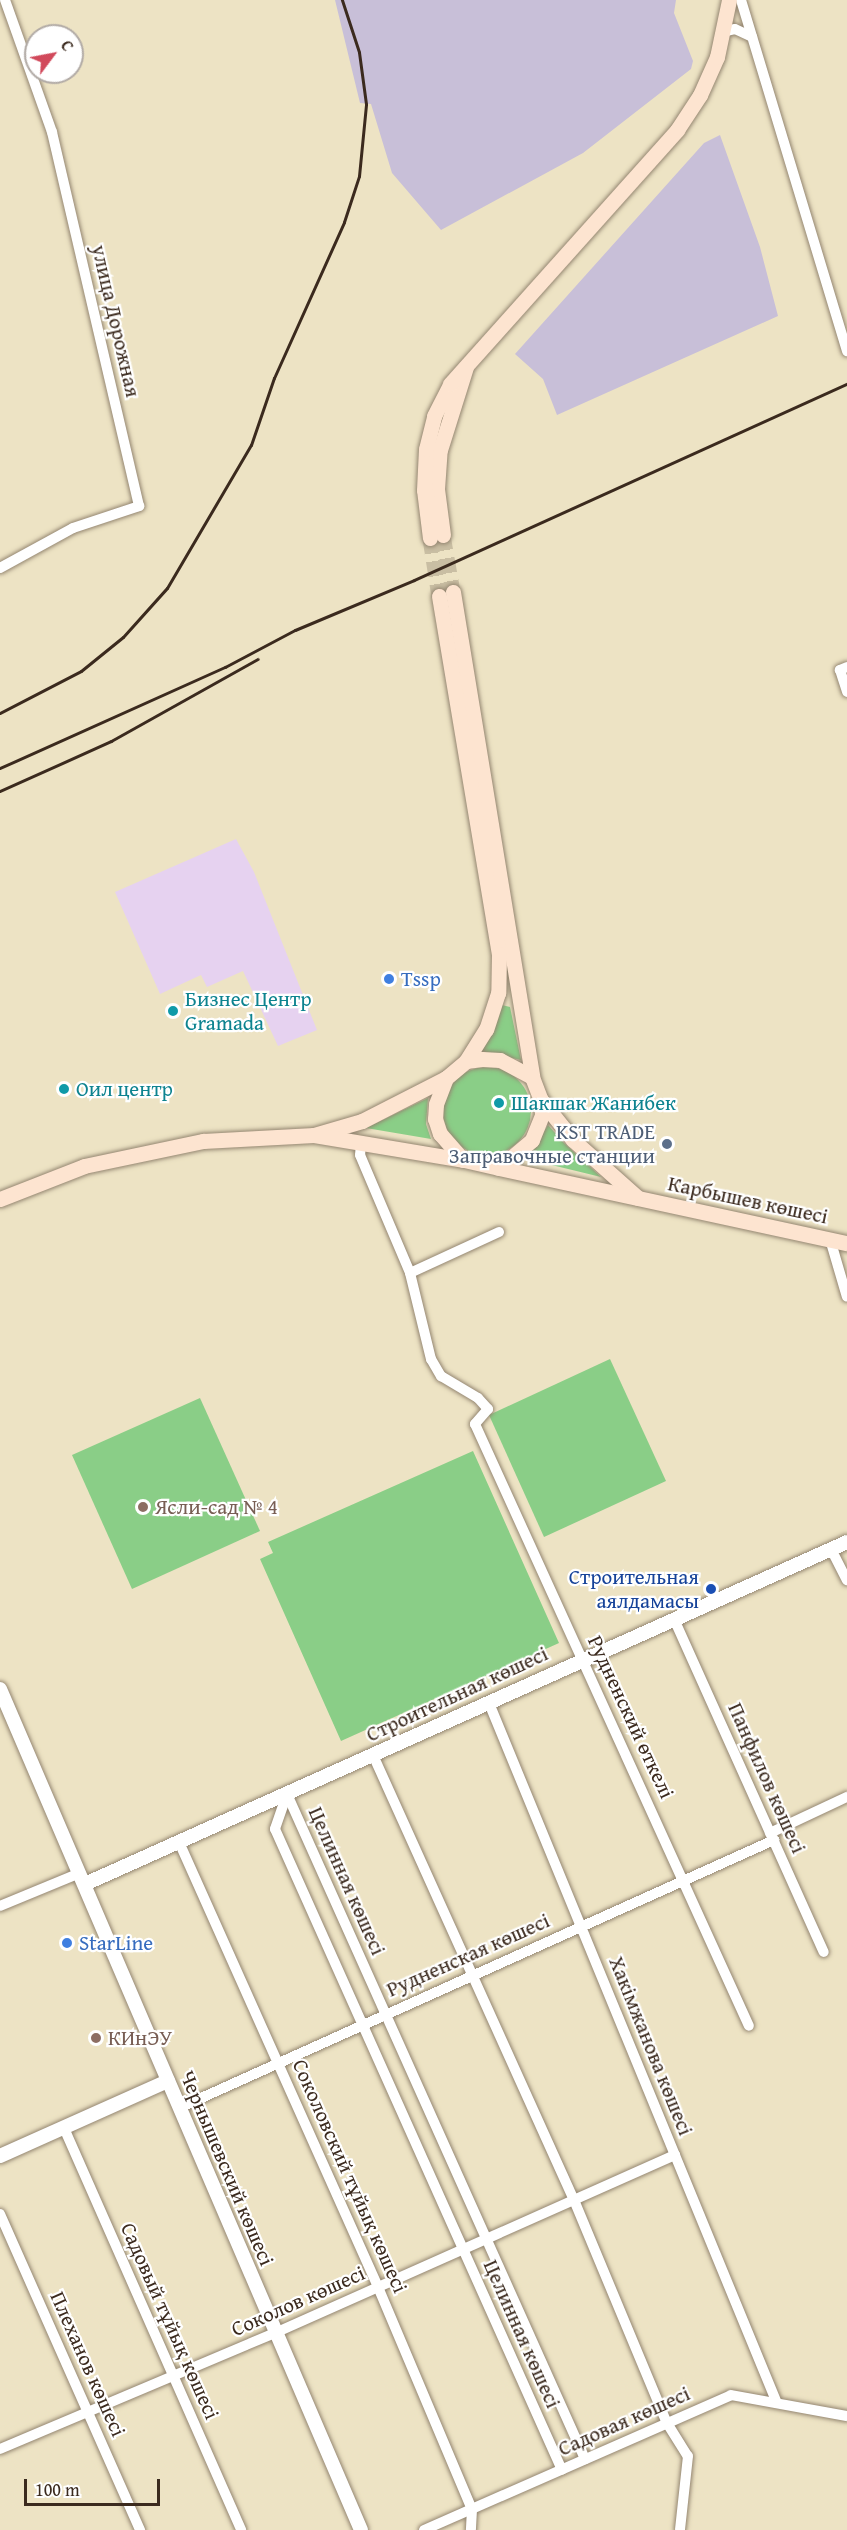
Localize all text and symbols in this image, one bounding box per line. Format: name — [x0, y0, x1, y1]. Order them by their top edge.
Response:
north arrow — [24, 24, 84, 84]
text: С — [55, 35, 80, 56]
street label: улица Дорожная — [86, 242, 146, 400]
place label: Tssp — [401, 966, 441, 992]
marker: Tssp — [382, 972, 396, 986]
place label: Бизнес Центр Gramada — [185, 986, 312, 1036]
marker: Бизнес Центр Gramada — [166, 1004, 180, 1018]
place label: Оил центр — [76, 1076, 173, 1102]
marker: Оил центр — [57, 1082, 71, 1096]
place label: Шакшак Жанибек — [511, 1090, 676, 1116]
marker: Шакшак Жанибек — [492, 1096, 506, 1110]
place label: KST TRADE Заправочные станции — [449, 1119, 655, 1169]
marker: KST TRADE Заправочные станции — [660, 1137, 674, 1151]
street label: Карбышев көшесі — [666, 1171, 830, 1229]
place label: Ясли-сад № 4 — [155, 1494, 278, 1520]
marker: Ясли-сад № 4 — [136, 1500, 150, 1514]
place label: Строительная аялдамасы — [569, 1564, 699, 1614]
marker: Строительная аялдамасы — [704, 1582, 718, 1596]
street label: Рудненский өткелі — [582, 1632, 680, 1802]
street label: Строительная көшесі — [362, 1641, 552, 1747]
street label: Панфилов көшесі — [723, 1699, 811, 1857]
street label: Целинная көшесі — [303, 1803, 391, 1959]
street label: Рудненская көшесі — [383, 1908, 553, 2002]
place label: StarLine — [79, 1930, 153, 1956]
marker: StarLine — [60, 1936, 74, 1950]
street label: Хакімжанова көшесі — [604, 1953, 698, 2139]
place label: КИнЭУ — [108, 2025, 172, 2051]
marker: КИнЭУ — [89, 2031, 103, 2045]
street label: Соколовский тұйық көшесі — [287, 2055, 413, 2297]
street label: Чернышевский көшесі — [174, 2067, 280, 2269]
street label: Садовый тұйық көшесі — [115, 2219, 225, 2423]
street label: Целинная көшесі — [478, 2256, 566, 2412]
street label: Соколов көшесі — [227, 2260, 369, 2342]
street label: Плеханов көшесі — [45, 2288, 131, 2440]
street label: Садовая көшесі — [554, 2381, 694, 2461]
scale bar — [27, 2467, 164, 2505]
text: 100 m — [35, 2476, 80, 2503]

